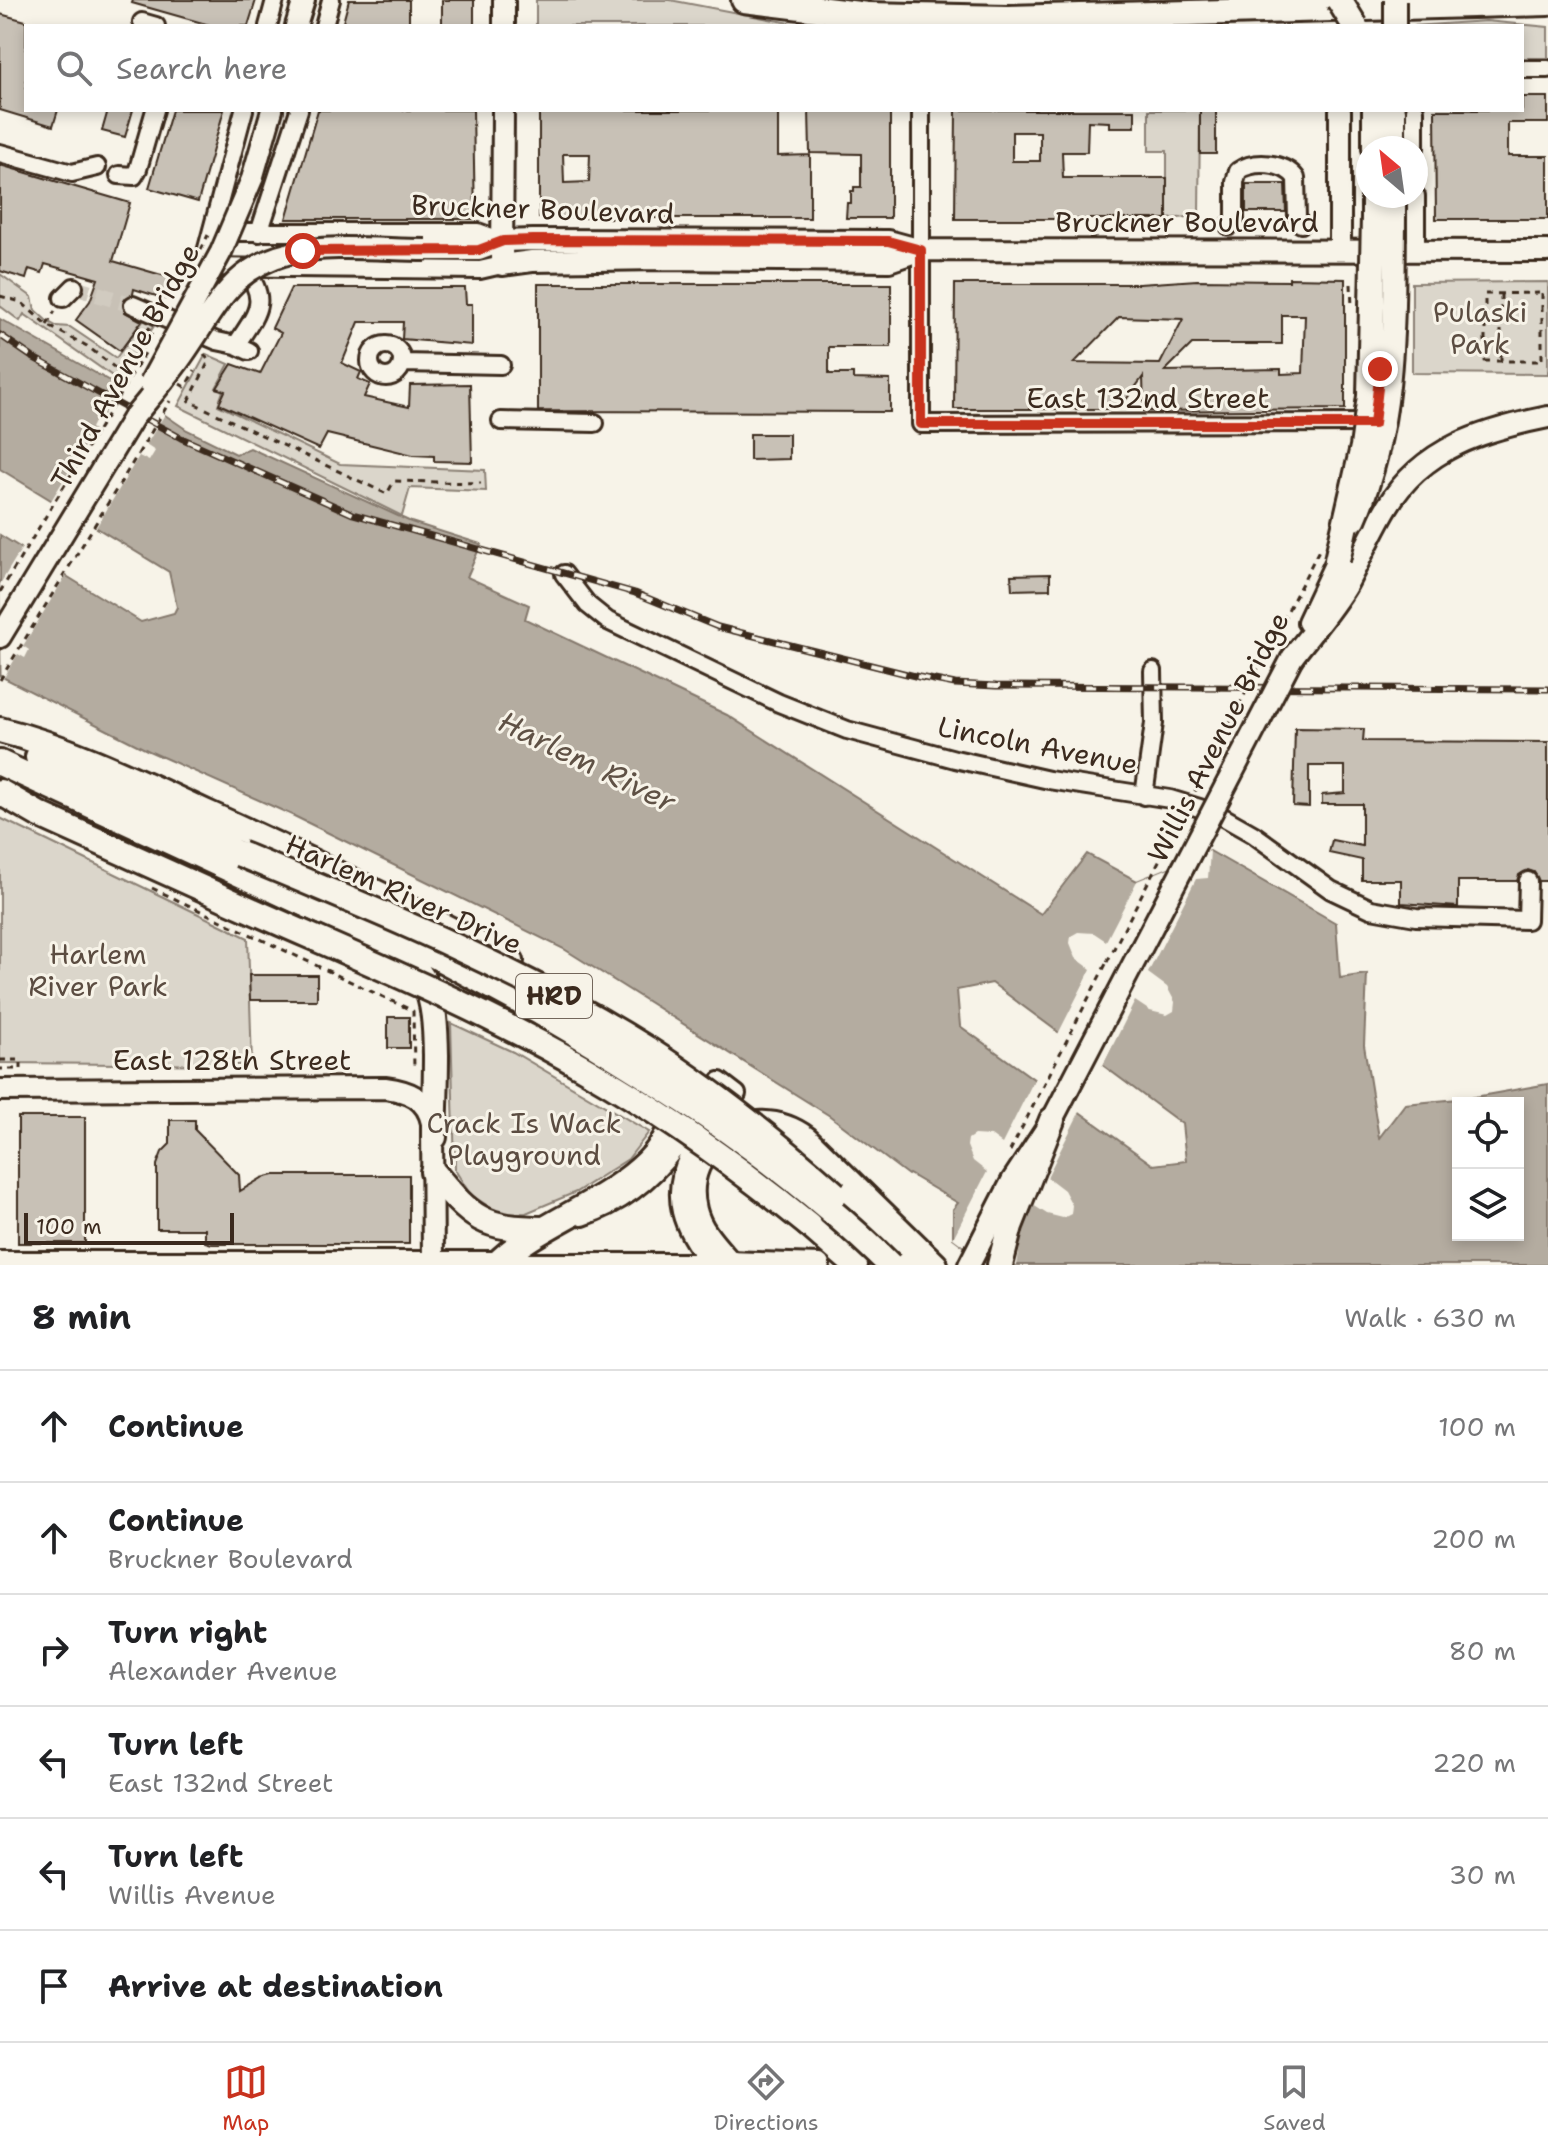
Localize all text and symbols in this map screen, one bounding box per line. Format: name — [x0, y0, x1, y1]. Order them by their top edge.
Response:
search box — [24, 24, 1524, 112]
icon: search — [52, 46, 96, 90]
text: Search here — [116, 48, 287, 89]
north arrow — [1356, 136, 1428, 208]
street label: Bruckner Boulevard — [411, 185, 675, 233]
street label: Bruckner Boulevard — [1055, 203, 1319, 241]
route start — [285, 233, 321, 269]
street label: Third Avenue Bridge — [42, 237, 208, 495]
park label: Pulaski Park — [1433, 293, 1527, 363]
route end — [1362, 351, 1398, 387]
street label: East 132nd Street — [1027, 379, 1269, 417]
street label: Willis Avenue Bridge — [1138, 605, 1298, 869]
water label: Harlem River — [492, 701, 684, 823]
street label: Lincoln Avenue — [935, 707, 1141, 783]
street label: Harlem River Drive — [280, 825, 528, 963]
park label: Harlem River Park — [28, 935, 168, 1005]
road number: HRD — [516, 974, 592, 1018]
street label: East 128th Street — [113, 1041, 351, 1079]
map controls — [1452, 1097, 1524, 1241]
button: locate — [1452, 1097, 1524, 1169]
park label: Crack Is Wack Playground — [427, 1104, 622, 1174]
button: layers — [1452, 1169, 1524, 1241]
scale bar — [24, 1209, 234, 1245]
text: 100 m — [36, 1212, 102, 1241]
text: 8 min — [32, 1294, 131, 1340]
text: Walk · 630 m — [1344, 1300, 1516, 1335]
icon: ahead — [32, 1404, 76, 1448]
text: Continue — [108, 1406, 244, 1447]
text: 100 m — [1438, 1409, 1516, 1444]
text: Continue — [108, 1500, 244, 1541]
icon: ahead — [32, 1516, 76, 1560]
text: 200 m — [1431, 1521, 1516, 1556]
text: Bruckner Boulevard — [108, 1541, 353, 1576]
text: Turn right — [108, 1612, 267, 1653]
icon: right — [32, 1628, 76, 1672]
text: 80 m — [1449, 1633, 1516, 1668]
text: Alexander Avenue — [108, 1653, 338, 1688]
text: Turn left — [108, 1724, 243, 1765]
icon: left — [32, 1740, 76, 1784]
text: 220 m — [1432, 1745, 1516, 1780]
text: East 132nd Street — [108, 1765, 333, 1800]
text: Turn left — [108, 1836, 243, 1877]
icon: left — [32, 1852, 76, 1896]
text: 30 m — [1449, 1857, 1516, 1892]
text: Willis Avenue — [108, 1877, 276, 1912]
icon: arrive — [32, 1964, 76, 2008]
text: Arrive at destination — [108, 1966, 443, 2007]
tab: Map — [222, 2060, 269, 2137]
tab: Directions — [714, 2060, 819, 2137]
tab: Saved — [1263, 2060, 1326, 2137]

